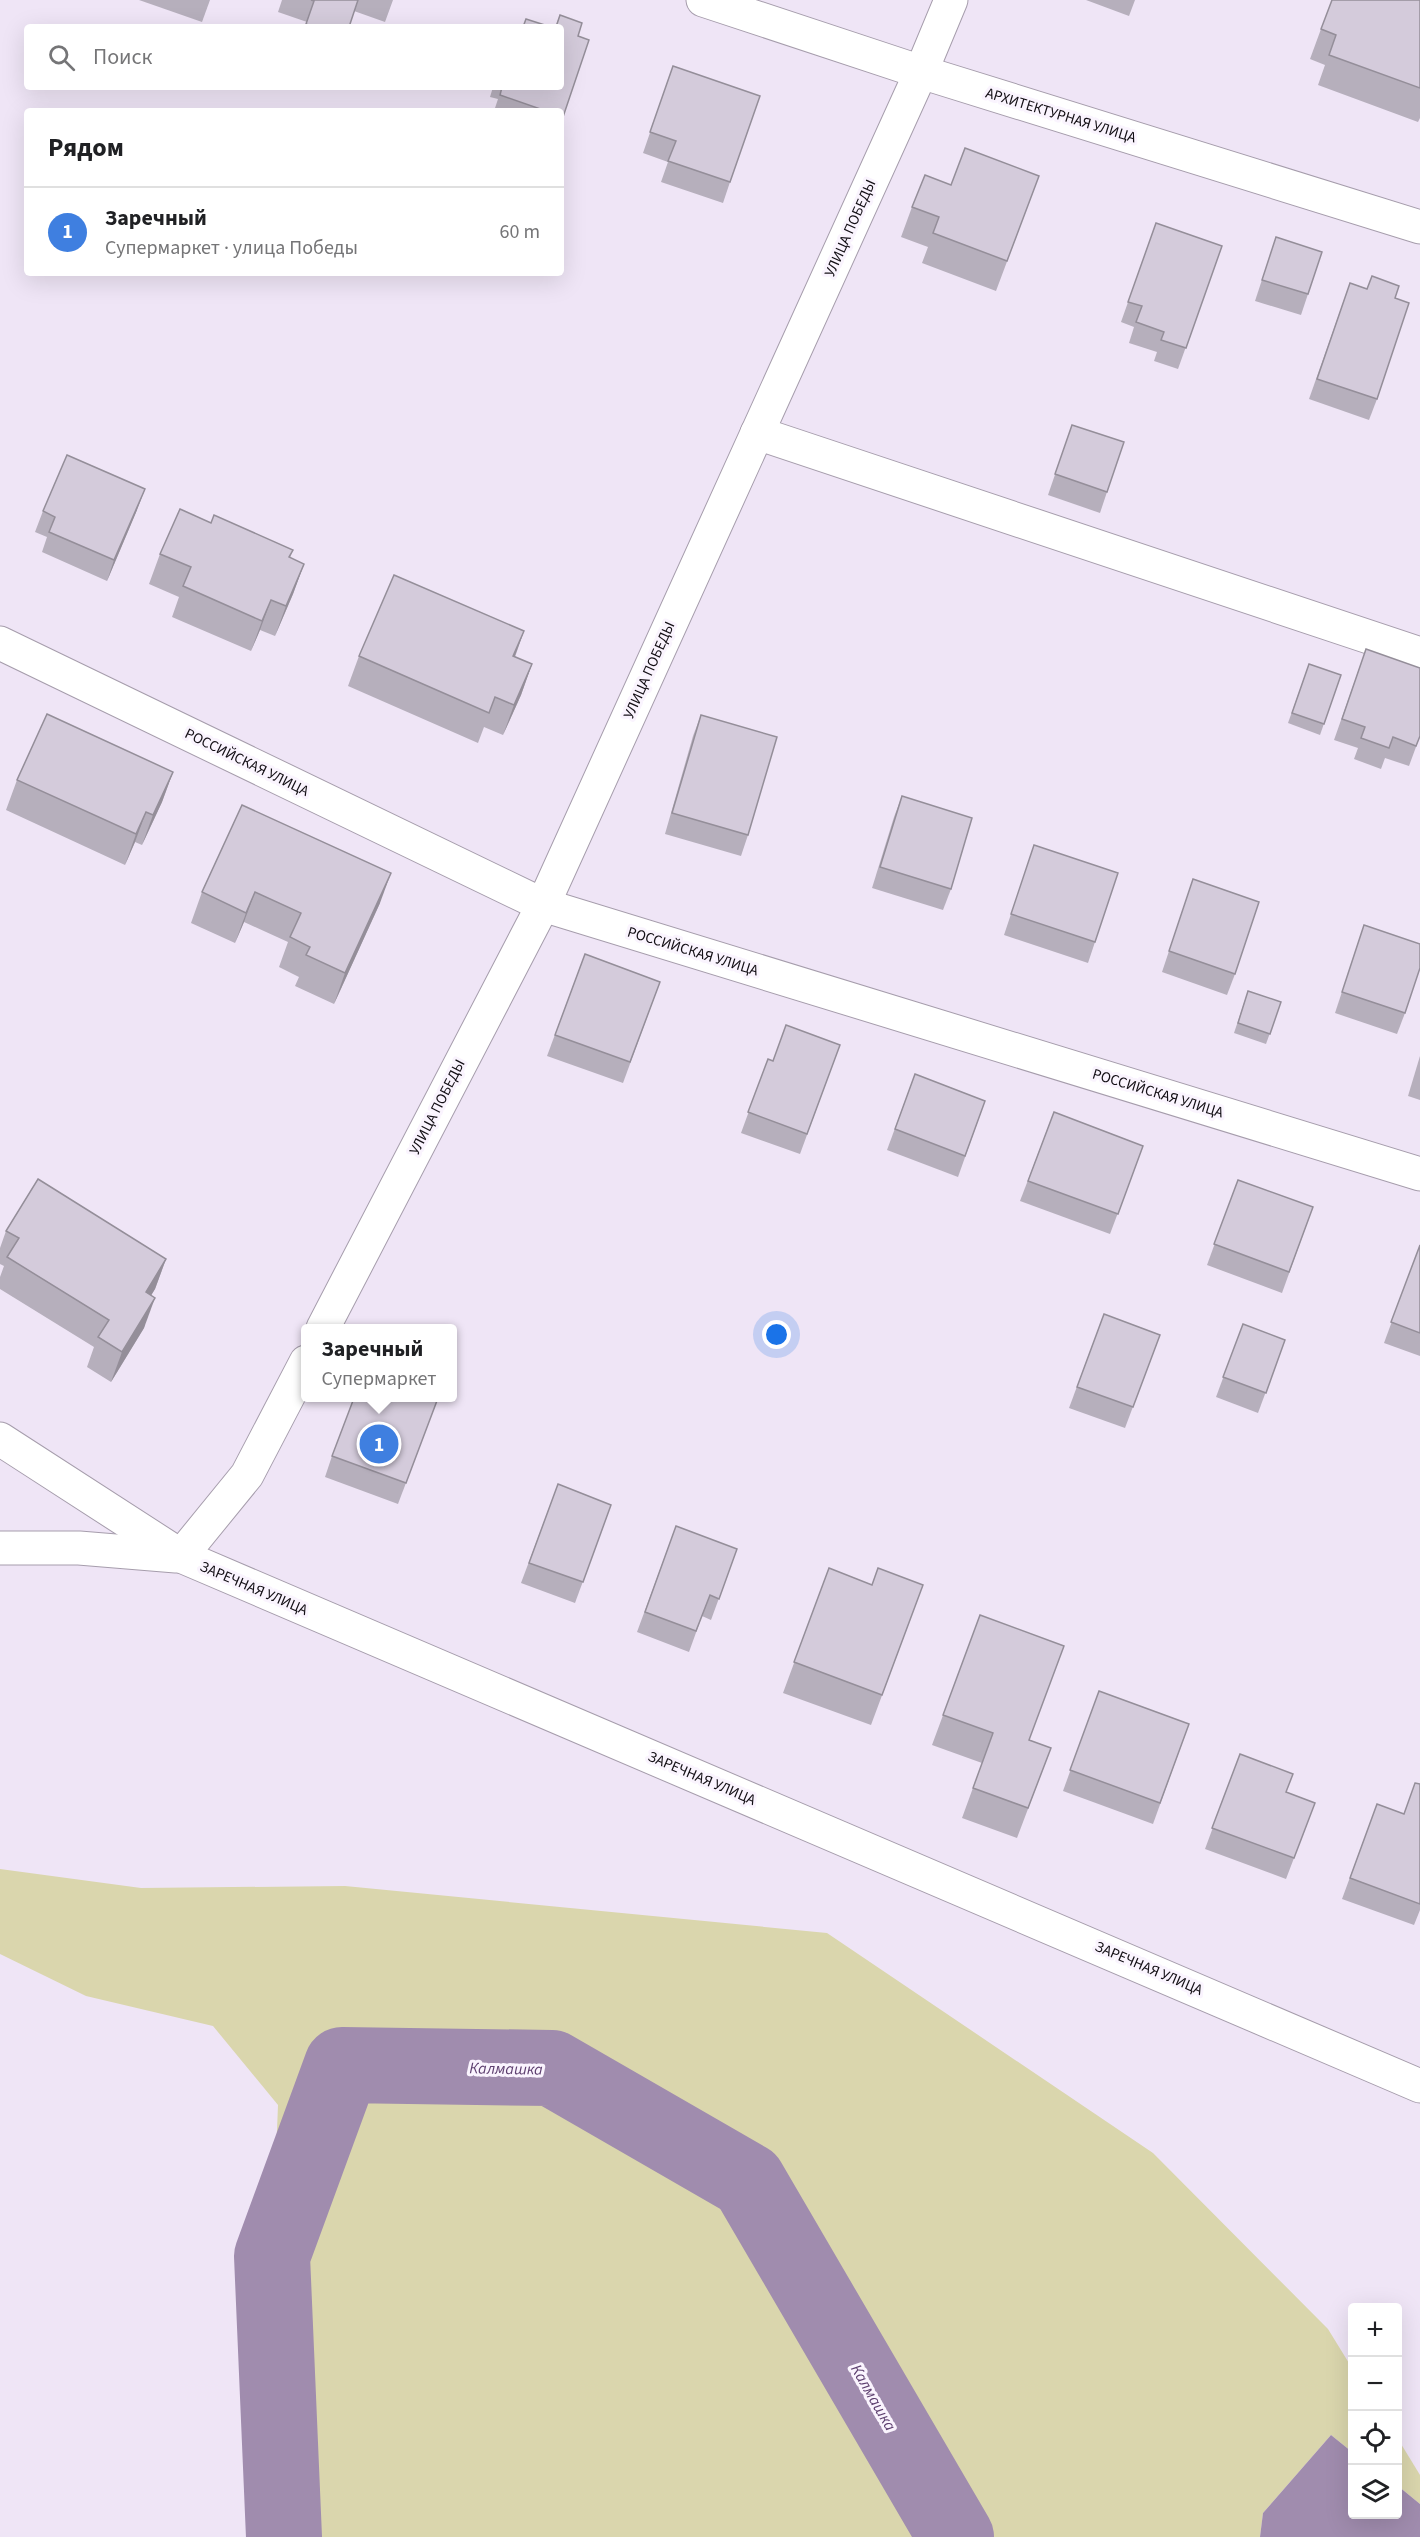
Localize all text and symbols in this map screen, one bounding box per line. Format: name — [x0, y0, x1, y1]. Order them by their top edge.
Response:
search box — [24, 24, 564, 90]
icon: search — [45, 41, 78, 74]
text: Поиск — [93, 41, 152, 73]
street label: АРХИТЕКТУРНАЯ УЛИЦА — [983, 83, 1139, 149]
text: Рядом — [48, 129, 124, 166]
street label: УЛИЦА ПОБЕДЫ — [820, 176, 881, 280]
text: Заречный — [105, 202, 207, 234]
text: 1 — [62, 218, 73, 246]
text: 60 m — [500, 218, 540, 246]
text: Супермаркет · улица Победы — [105, 234, 358, 262]
street label: УЛИЦА ПОБЕДЫ — [619, 618, 680, 722]
street label: РОССИЙСКАЯ УЛИЦА — [181, 723, 313, 802]
street label: РОССИЙСКАЯ УЛИЦА — [625, 922, 762, 982]
street label: УЛИЦА ПОБЕДЫ — [404, 1056, 471, 1159]
street label: РОССИЙСКАЯ УЛИЦА — [1090, 1064, 1227, 1124]
your location — [762, 1320, 791, 1349]
popup — [301, 1324, 457, 1402]
text: Заречный — [322, 1333, 423, 1365]
text: Супермаркет — [322, 1365, 436, 1393]
pin: 1 — [360, 1422, 398, 1466]
street label: ЗАРЕЧНАЯ УЛИЦА — [197, 1556, 312, 1621]
street label: ЗАРЕЧНАЯ УЛИЦА — [645, 1746, 760, 1811]
street label: ЗАРЕЧНАЯ УЛИЦА — [1092, 1936, 1207, 2001]
water label: Калмашка — [469, 2057, 543, 2081]
map controls — [1348, 2303, 1402, 2519]
button: + — [1348, 2303, 1402, 2357]
button: − — [1348, 2357, 1402, 2411]
water label: Калмашка — [845, 2360, 901, 2435]
button: locate — [1348, 2411, 1402, 2465]
button: layers — [1348, 2465, 1402, 2519]

